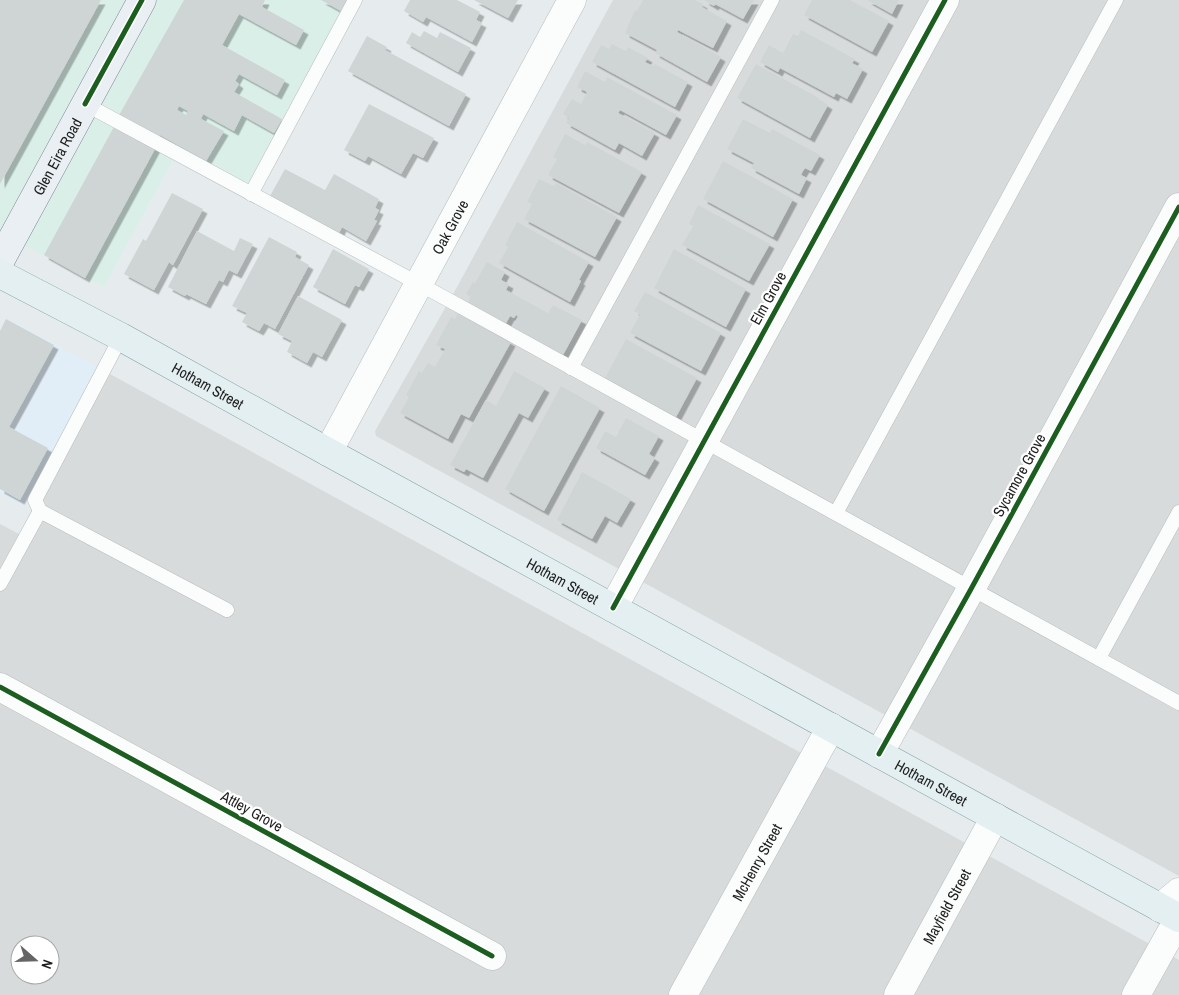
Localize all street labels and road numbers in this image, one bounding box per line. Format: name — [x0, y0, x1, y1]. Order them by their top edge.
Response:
street label: Glen Eira Road — [27, 114, 86, 199]
street label: Oak Grove — [426, 195, 473, 258]
street label: Elm Grove — [745, 267, 791, 329]
street label: Hotham Street — [168, 357, 248, 414]
street label: Sycamore Grove — [987, 429, 1051, 520]
street label: Hotham Street — [523, 552, 603, 609]
street label: Hotham Street — [891, 754, 972, 811]
street label: Attley Grove — [216, 785, 287, 837]
street label: McHenry Street — [727, 819, 787, 904]
street label: Mayfield Street — [917, 864, 976, 948]

